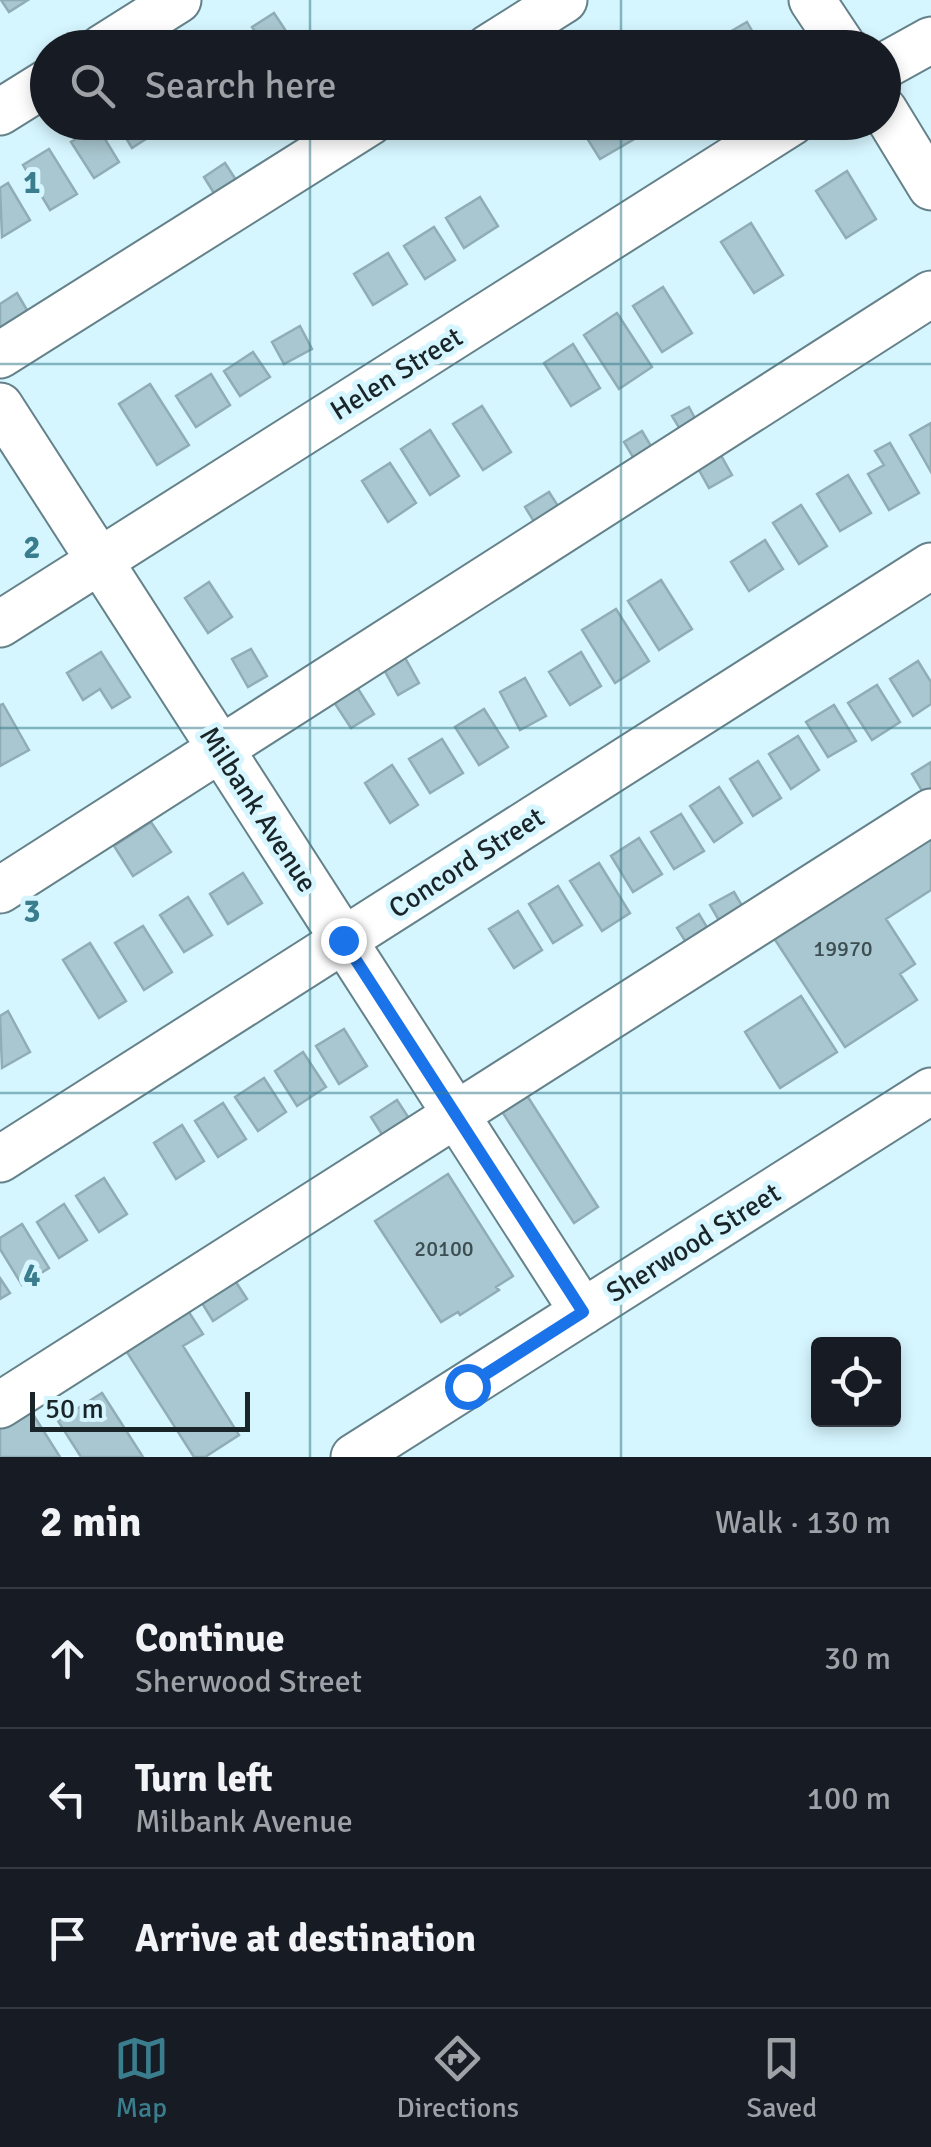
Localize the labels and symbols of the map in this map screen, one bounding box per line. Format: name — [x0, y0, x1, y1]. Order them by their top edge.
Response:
text: 1 — [23, 163, 41, 202]
street label: Helen Street — [324, 320, 469, 428]
text: 2 — [23, 528, 41, 567]
street label: Milbank Avenue — [192, 720, 324, 899]
street label: Concord Street — [383, 800, 551, 926]
text: 3 — [23, 892, 41, 931]
route end — [321, 918, 367, 964]
house number: 19970 — [813, 935, 873, 962]
street label: Sherwood Street — [600, 1176, 787, 1310]
house number: 20100 — [414, 1235, 474, 1262]
text: 4 — [23, 1256, 41, 1295]
route start — [445, 1364, 491, 1410]
scale bar — [30, 1387, 250, 1432]

